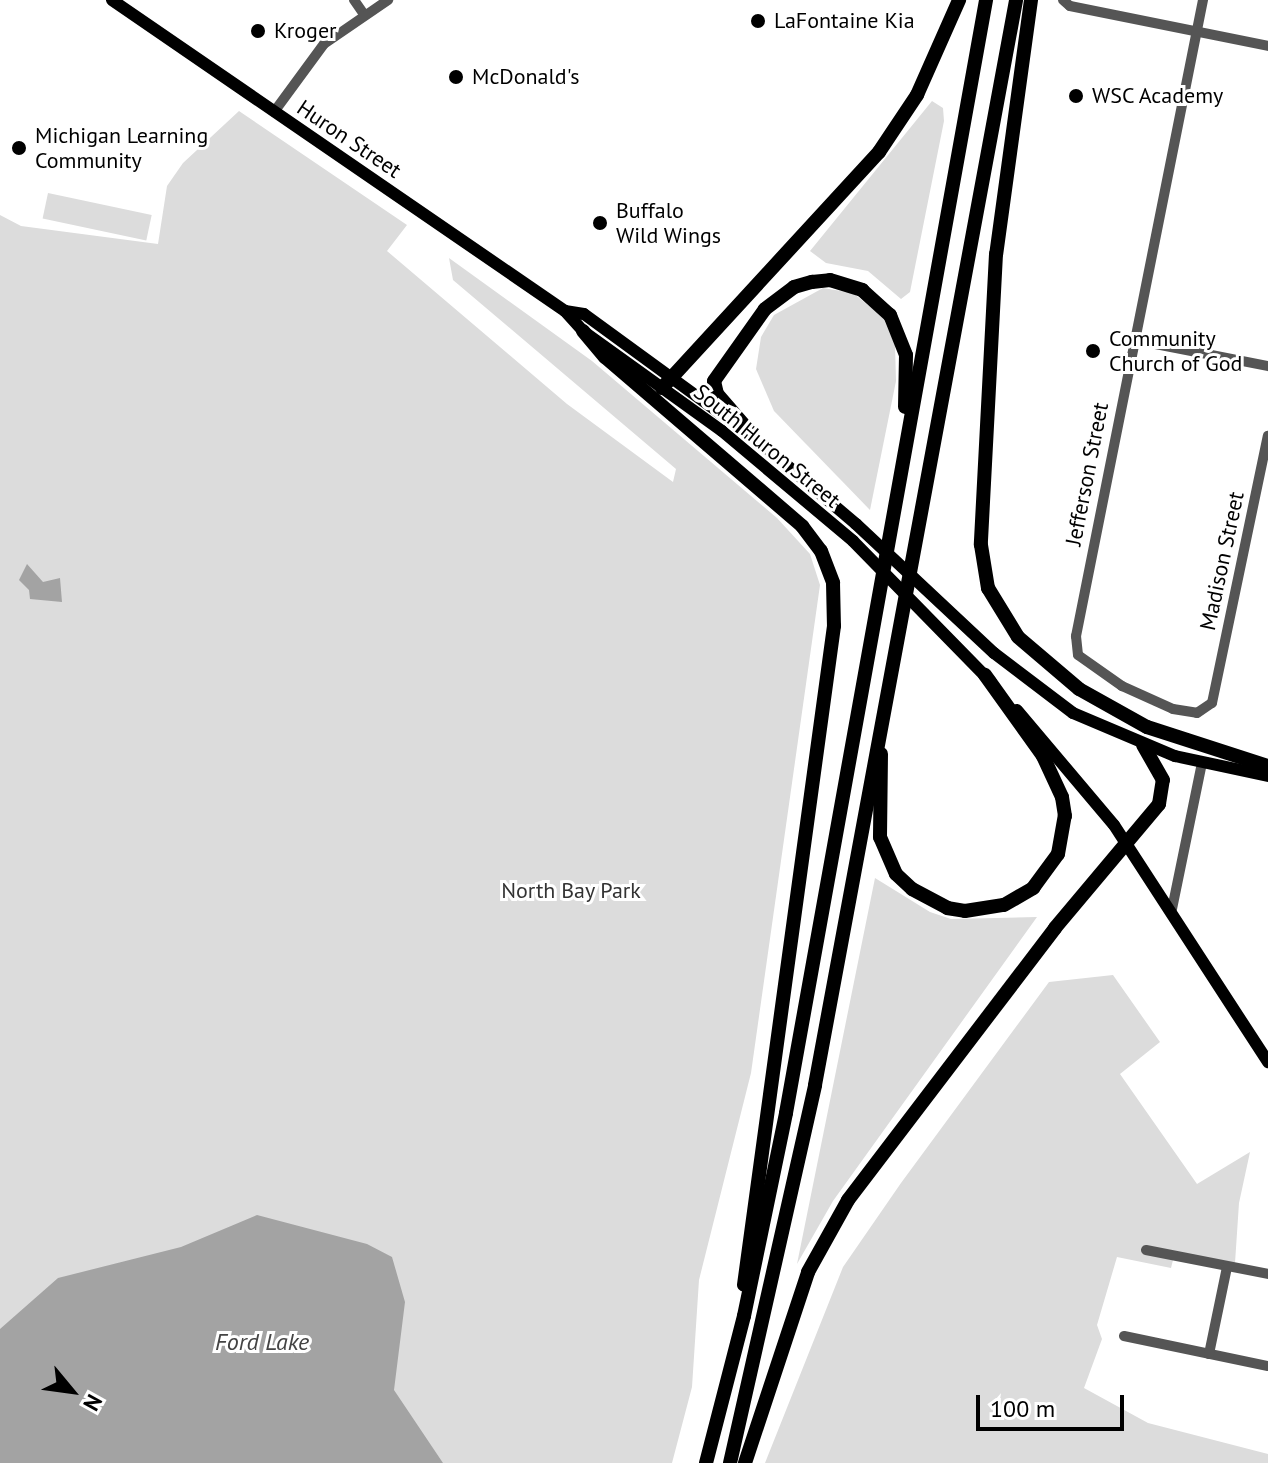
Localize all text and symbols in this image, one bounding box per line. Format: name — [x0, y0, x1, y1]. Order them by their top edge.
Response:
place label: LaFontaine Kia — [774, 8, 915, 34]
marker: LaFontaine Kia — [749, 12, 767, 30]
place label: Kroger — [274, 18, 337, 44]
marker: Kroger — [249, 22, 267, 40]
place label: McDonald's — [472, 64, 579, 90]
marker: McDonald's — [447, 68, 465, 86]
place label: WSC Academy — [1092, 83, 1225, 109]
marker: WSC Academy — [1067, 87, 1085, 105]
street label: Huron Street — [292, 95, 406, 183]
place label: Michigan Learning Community — [35, 122, 208, 174]
marker: Michigan Learning Community — [10, 139, 28, 157]
place label: Buffalo Wild Wings — [616, 197, 721, 248]
marker: Buffalo Wild Wings — [591, 214, 609, 232]
place label: Community Church of God — [1109, 325, 1242, 376]
marker: Community Church of God — [1084, 342, 1102, 360]
street label: South Huron Street — [688, 379, 846, 513]
street label: Jefferson Street — [1060, 400, 1114, 548]
street label: Madison Street — [1194, 489, 1250, 633]
park label: North Bay Park — [501, 878, 641, 904]
water label: Ford Lake — [215, 1328, 309, 1356]
north arrow — [32, 1351, 112, 1431]
scale bar — [980, 1379, 1128, 1429]
text: N — [77, 1390, 109, 1416]
text: 100 m — [990, 1393, 1055, 1424]

